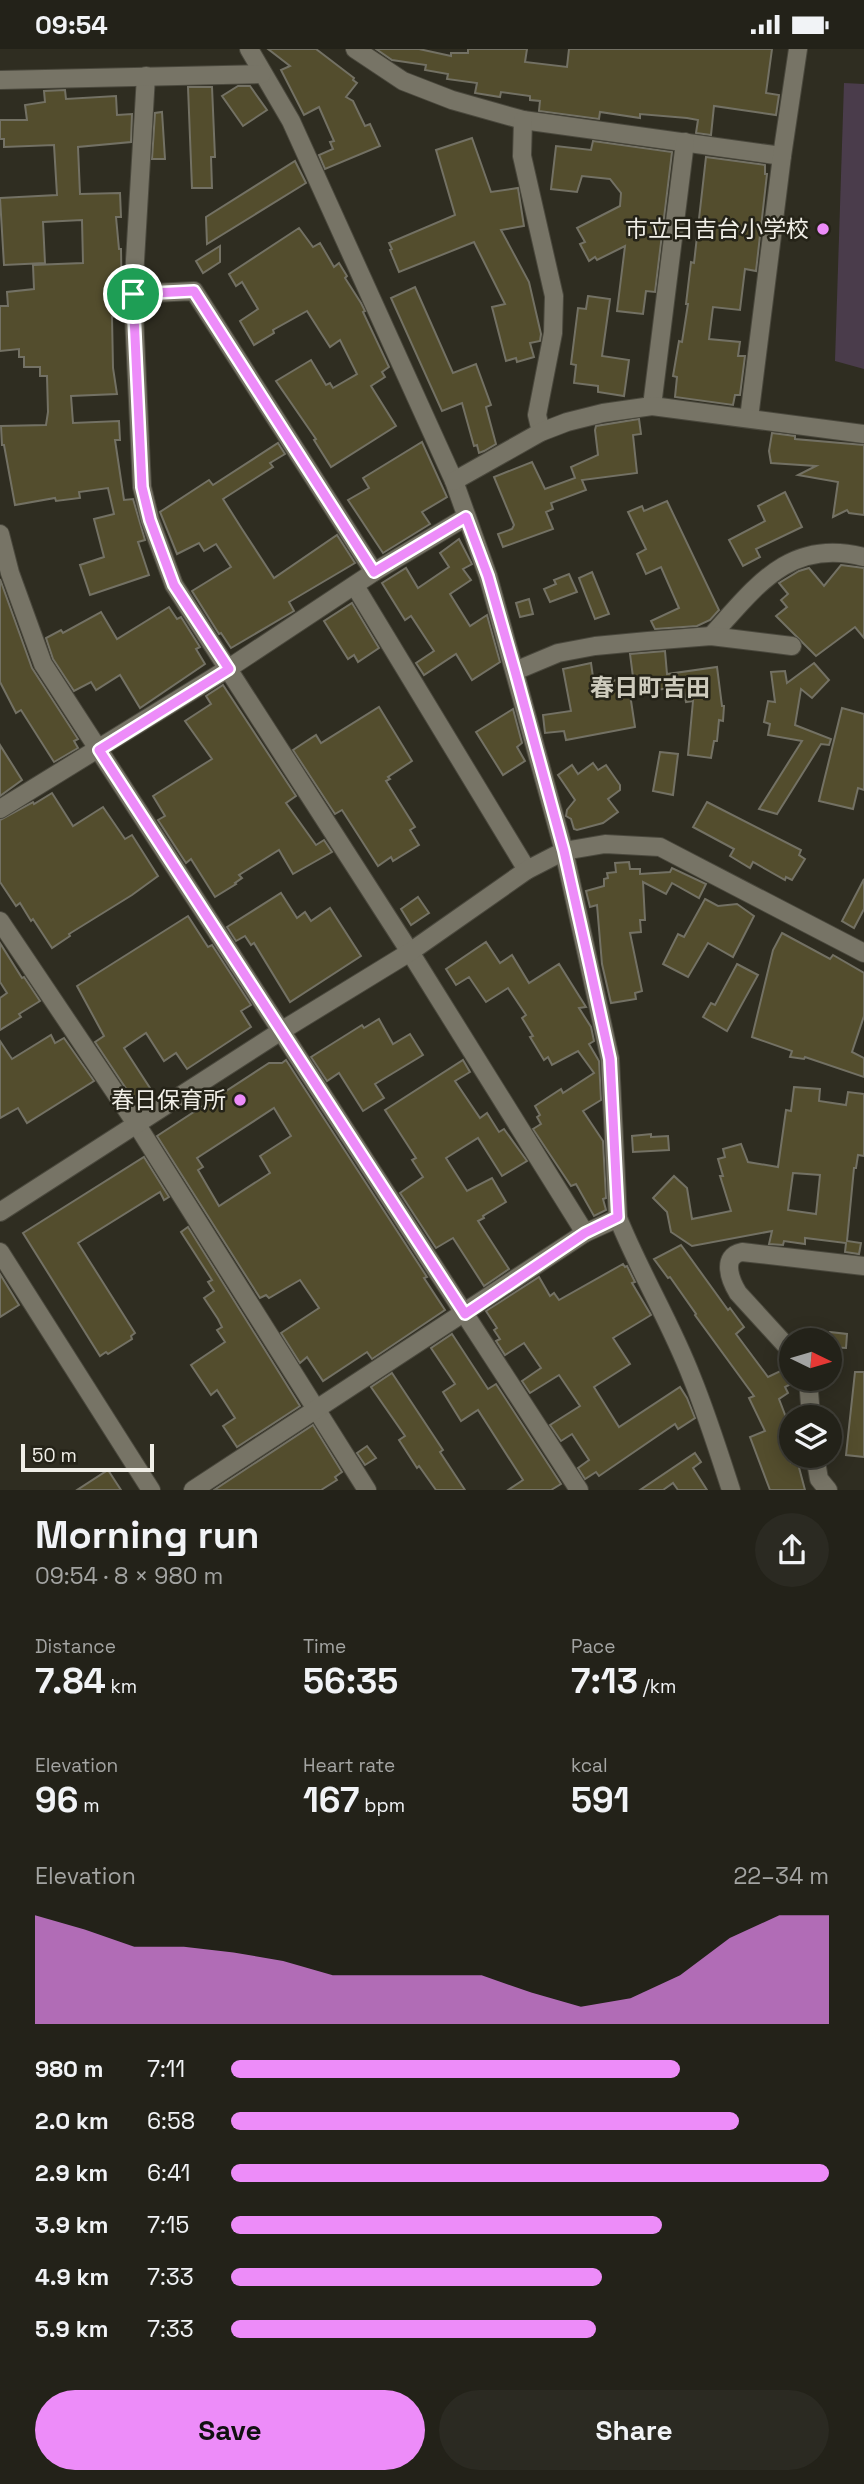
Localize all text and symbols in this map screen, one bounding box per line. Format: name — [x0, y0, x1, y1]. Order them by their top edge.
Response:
text: 09:54 — [35, 8, 108, 42]
place label: 市立日吉台小学校 — [625, 214, 809, 244]
marker: 市立日吉台小学校 — [815, 221, 831, 237]
pin — [103, 264, 163, 324]
icon: arrive — [114, 275, 152, 313]
district label: 春日町吉田 — [590, 672, 710, 703]
place label: 春日保育所 — [111, 1085, 226, 1115]
marker: 春日保育所 — [232, 1092, 248, 1108]
north arrow — [779, 1328, 842, 1391]
map controls — [779, 1328, 842, 1468]
button: layers — [779, 1405, 842, 1468]
scale bar — [21, 1441, 154, 1473]
text: 50 m — [32, 1443, 77, 1468]
text: Morning run — [35, 1511, 260, 1559]
button: share — [755, 1513, 829, 1587]
text: 09:54 · 8 × 980 m — [35, 1561, 223, 1591]
text: Distance — [35, 1634, 116, 1659]
text: Time — [303, 1634, 346, 1659]
text: Pace — [571, 1634, 615, 1659]
text: 7.84 — [35, 1659, 106, 1703]
text: 56:35 — [303, 1659, 398, 1703]
text: 7:13 — [571, 1659, 638, 1703]
text: km — [106, 1674, 137, 1699]
text: /km — [638, 1674, 676, 1699]
text: Elevation — [35, 1753, 118, 1778]
text: Heart rate — [303, 1753, 395, 1778]
text: kcal — [571, 1753, 608, 1778]
text: 96 — [35, 1778, 78, 1822]
text: 167 — [303, 1778, 359, 1822]
text: 591 — [571, 1778, 629, 1822]
text: m — [78, 1793, 100, 1818]
text: bpm — [359, 1793, 405, 1818]
text: Elevation — [35, 1861, 136, 1891]
text: 22–34 m — [733, 1861, 829, 1891]
text: 980 m — [35, 2054, 103, 2084]
text: 7:11 — [147, 2054, 185, 2084]
text: 2.0 km — [35, 2106, 109, 2136]
text: 6:58 — [147, 2106, 195, 2136]
text: 2.9 km — [35, 2158, 108, 2188]
text: 6:41 — [147, 2158, 190, 2188]
text: 3.9 km — [35, 2210, 108, 2240]
text: 7:15 — [147, 2210, 189, 2240]
text: 4.9 km — [35, 2262, 109, 2292]
text: 7:33 — [147, 2262, 194, 2292]
text: 5.9 km — [35, 2314, 108, 2344]
text: 7:33 — [147, 2314, 194, 2344]
button: Save — [35, 2390, 425, 2470]
button: Share — [439, 2390, 829, 2470]

